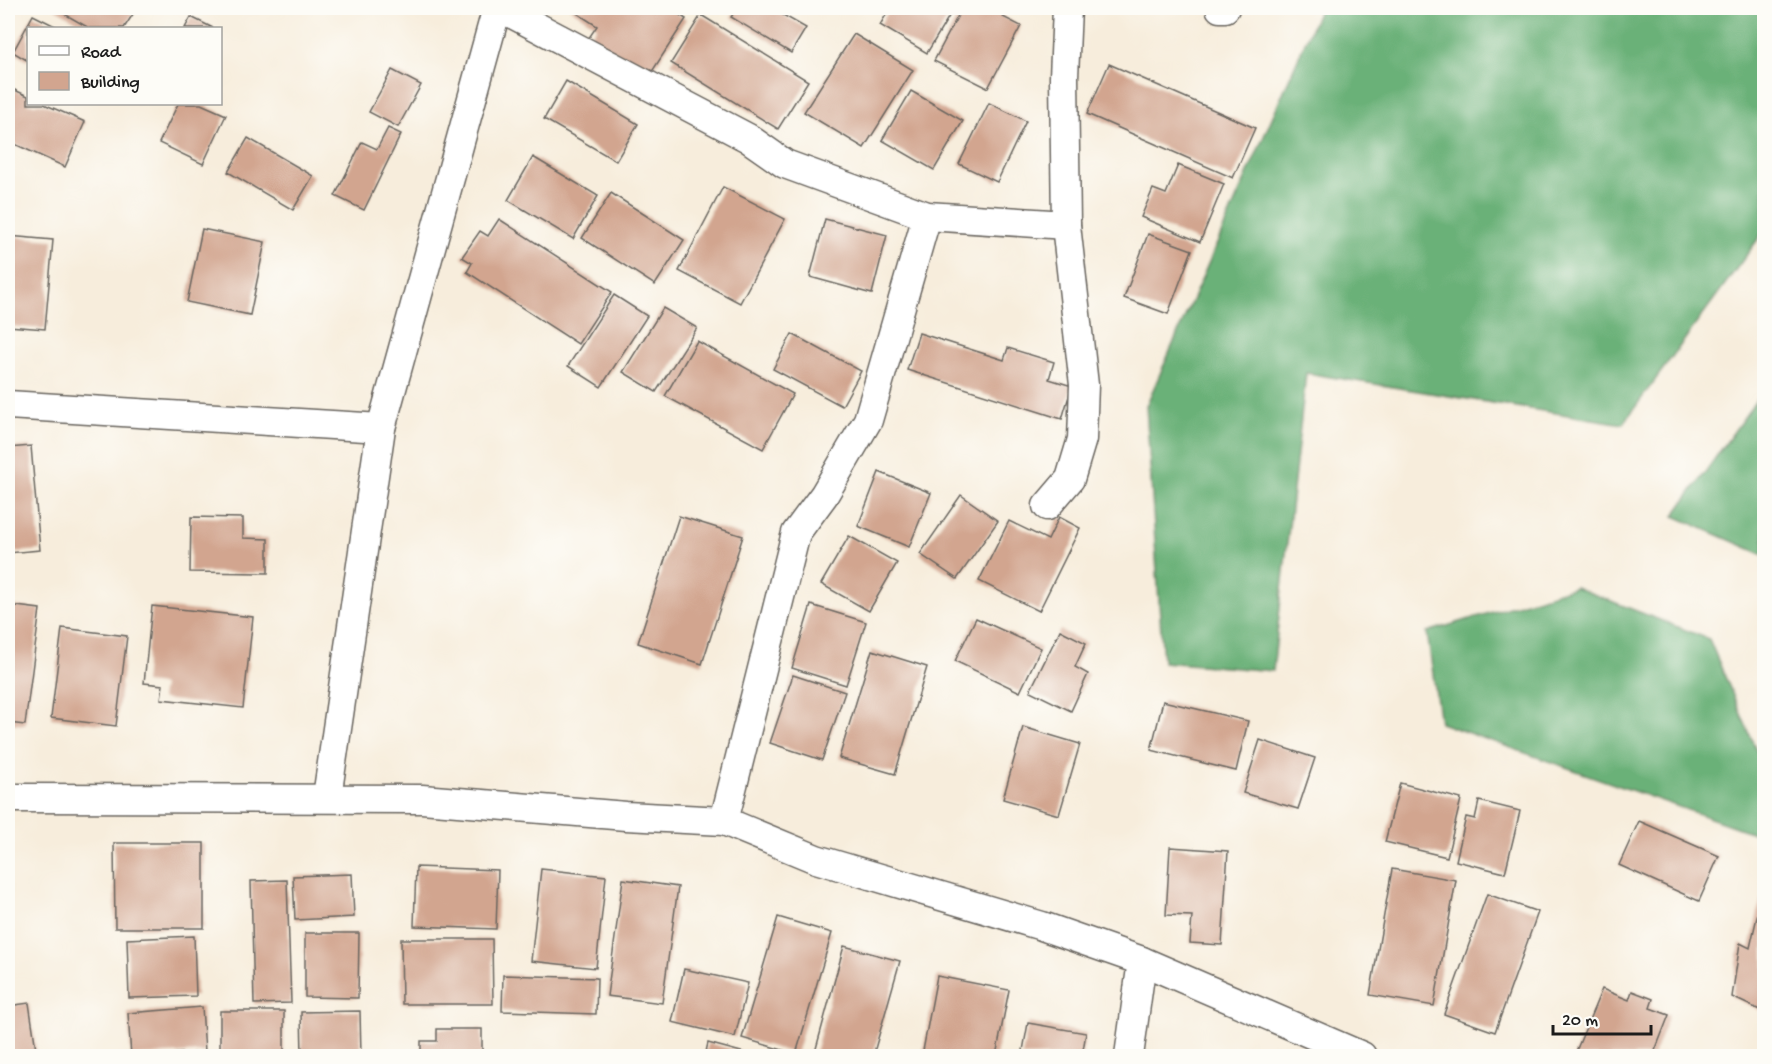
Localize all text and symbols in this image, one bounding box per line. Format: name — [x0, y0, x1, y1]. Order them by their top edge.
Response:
legend — [27, 27, 222, 105]
text: Road — [81, 43, 122, 64]
text: Building — [80, 73, 140, 94]
scale bar — [1553, 998, 1650, 1036]
text: 20 m — [1562, 1011, 1598, 1032]

